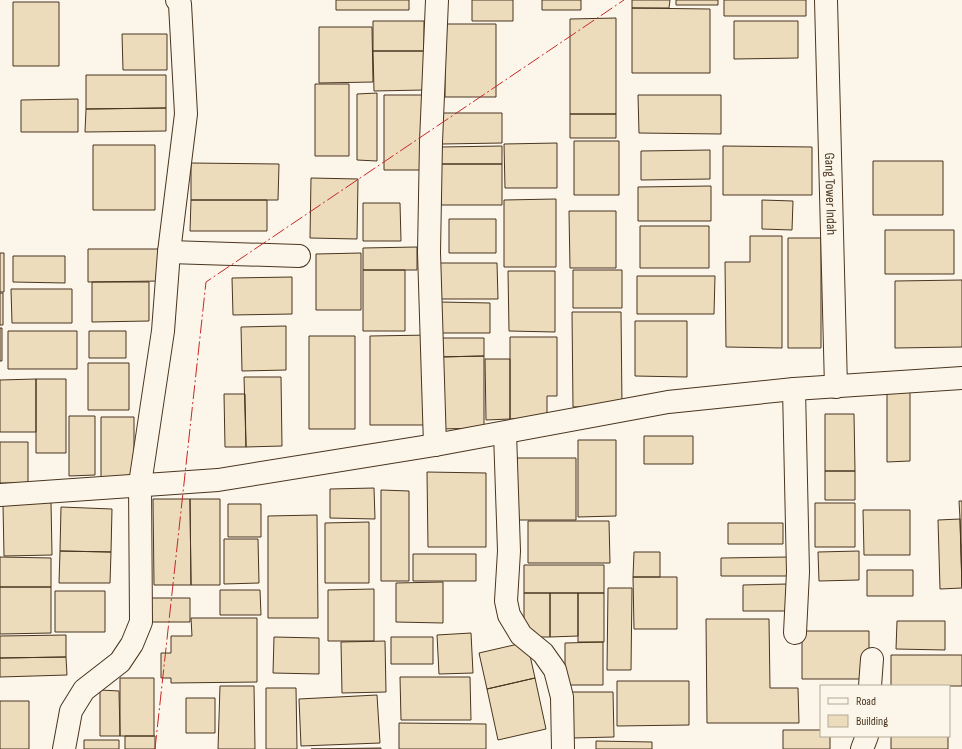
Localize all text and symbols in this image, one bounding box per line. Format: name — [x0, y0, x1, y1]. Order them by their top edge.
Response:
street label: Gang Tower Indah — [821, 153, 841, 235]
legend — [820, 685, 950, 737]
text: Road — [856, 694, 876, 709]
text: Building — [856, 714, 888, 729]

